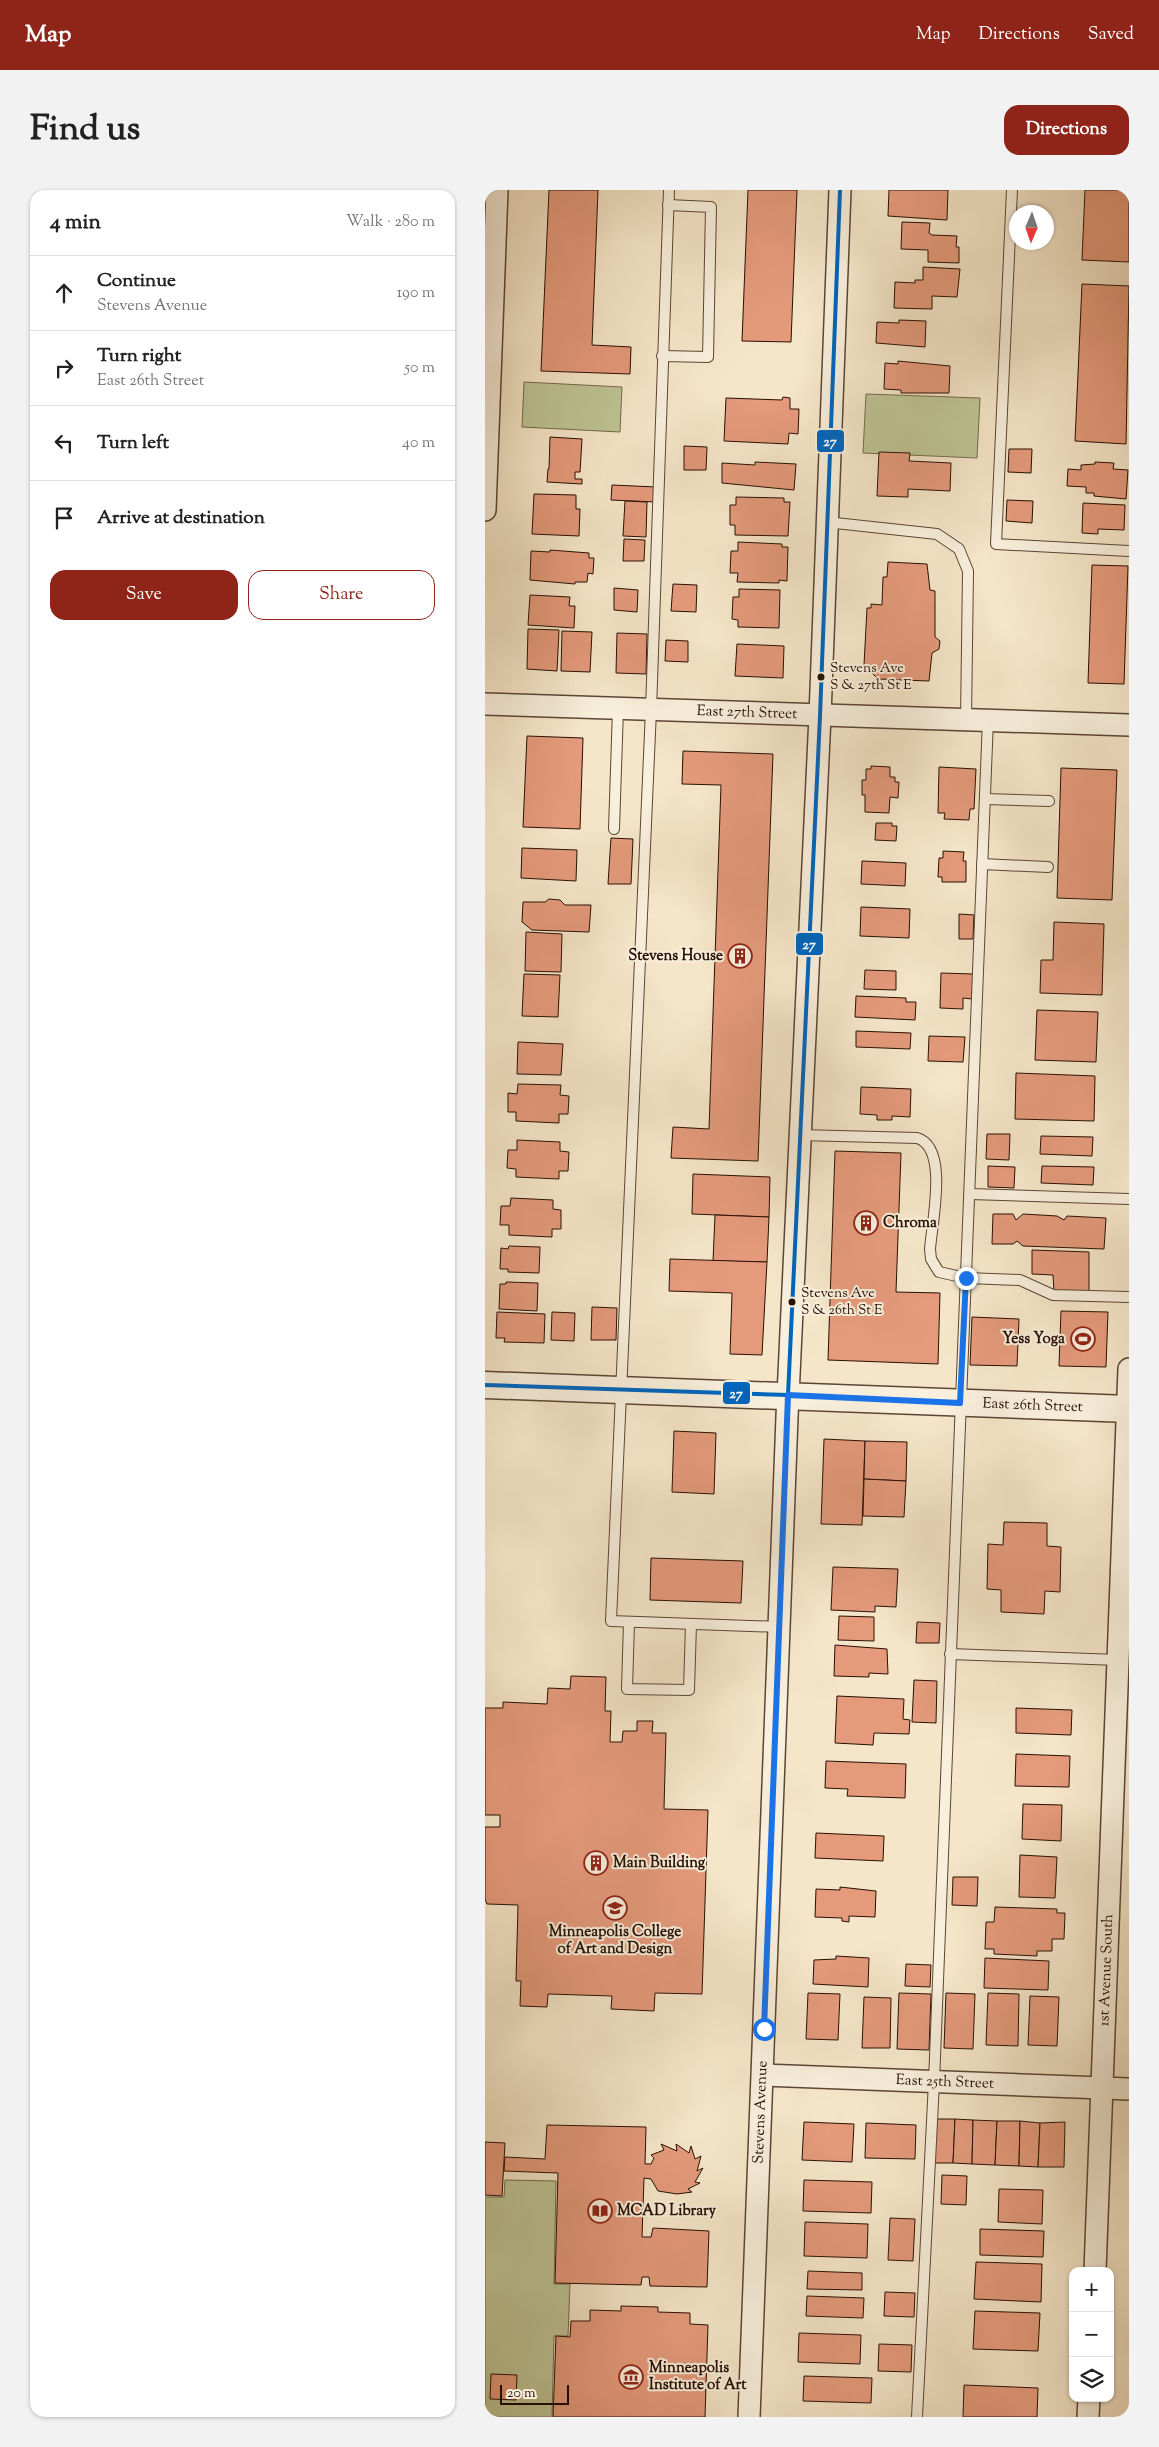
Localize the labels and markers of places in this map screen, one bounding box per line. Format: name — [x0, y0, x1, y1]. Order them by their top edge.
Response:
place label: Stevens Ave S & 27th St E — [830, 659, 912, 696]
marker: Stevens Ave S & 27th St E — [816, 672, 826, 682]
building icon: Stevens House — [727, 943, 753, 969]
place label: Stevens House — [628, 946, 723, 967]
building icon: Chroma — [853, 1210, 879, 1236]
place label: Chroma — [883, 1213, 937, 1234]
place label: Stevens Ave S & 26th St E — [801, 1284, 883, 1321]
marker: Stevens Ave S & 26th St E — [787, 1297, 797, 1307]
sports icon: Yess Yoga — [1070, 1326, 1096, 1352]
place label: Yess Yoga — [1002, 1329, 1065, 1350]
building icon: Main Building — [583, 1850, 609, 1876]
place label: Main Building — [613, 1853, 706, 1874]
school or university icon: Minneapolis College of Art and Design — [602, 1895, 628, 1921]
place label: Minneapolis College of Art and Design — [549, 1922, 681, 1960]
library icon: MCAD Library — [587, 2198, 613, 2224]
place label: MCAD Library — [617, 2201, 717, 2222]
place label: Minneapolis Institute of Art — [649, 2358, 747, 2396]
museum icon: Minneapolis Institute of Art — [618, 2364, 644, 2390]

